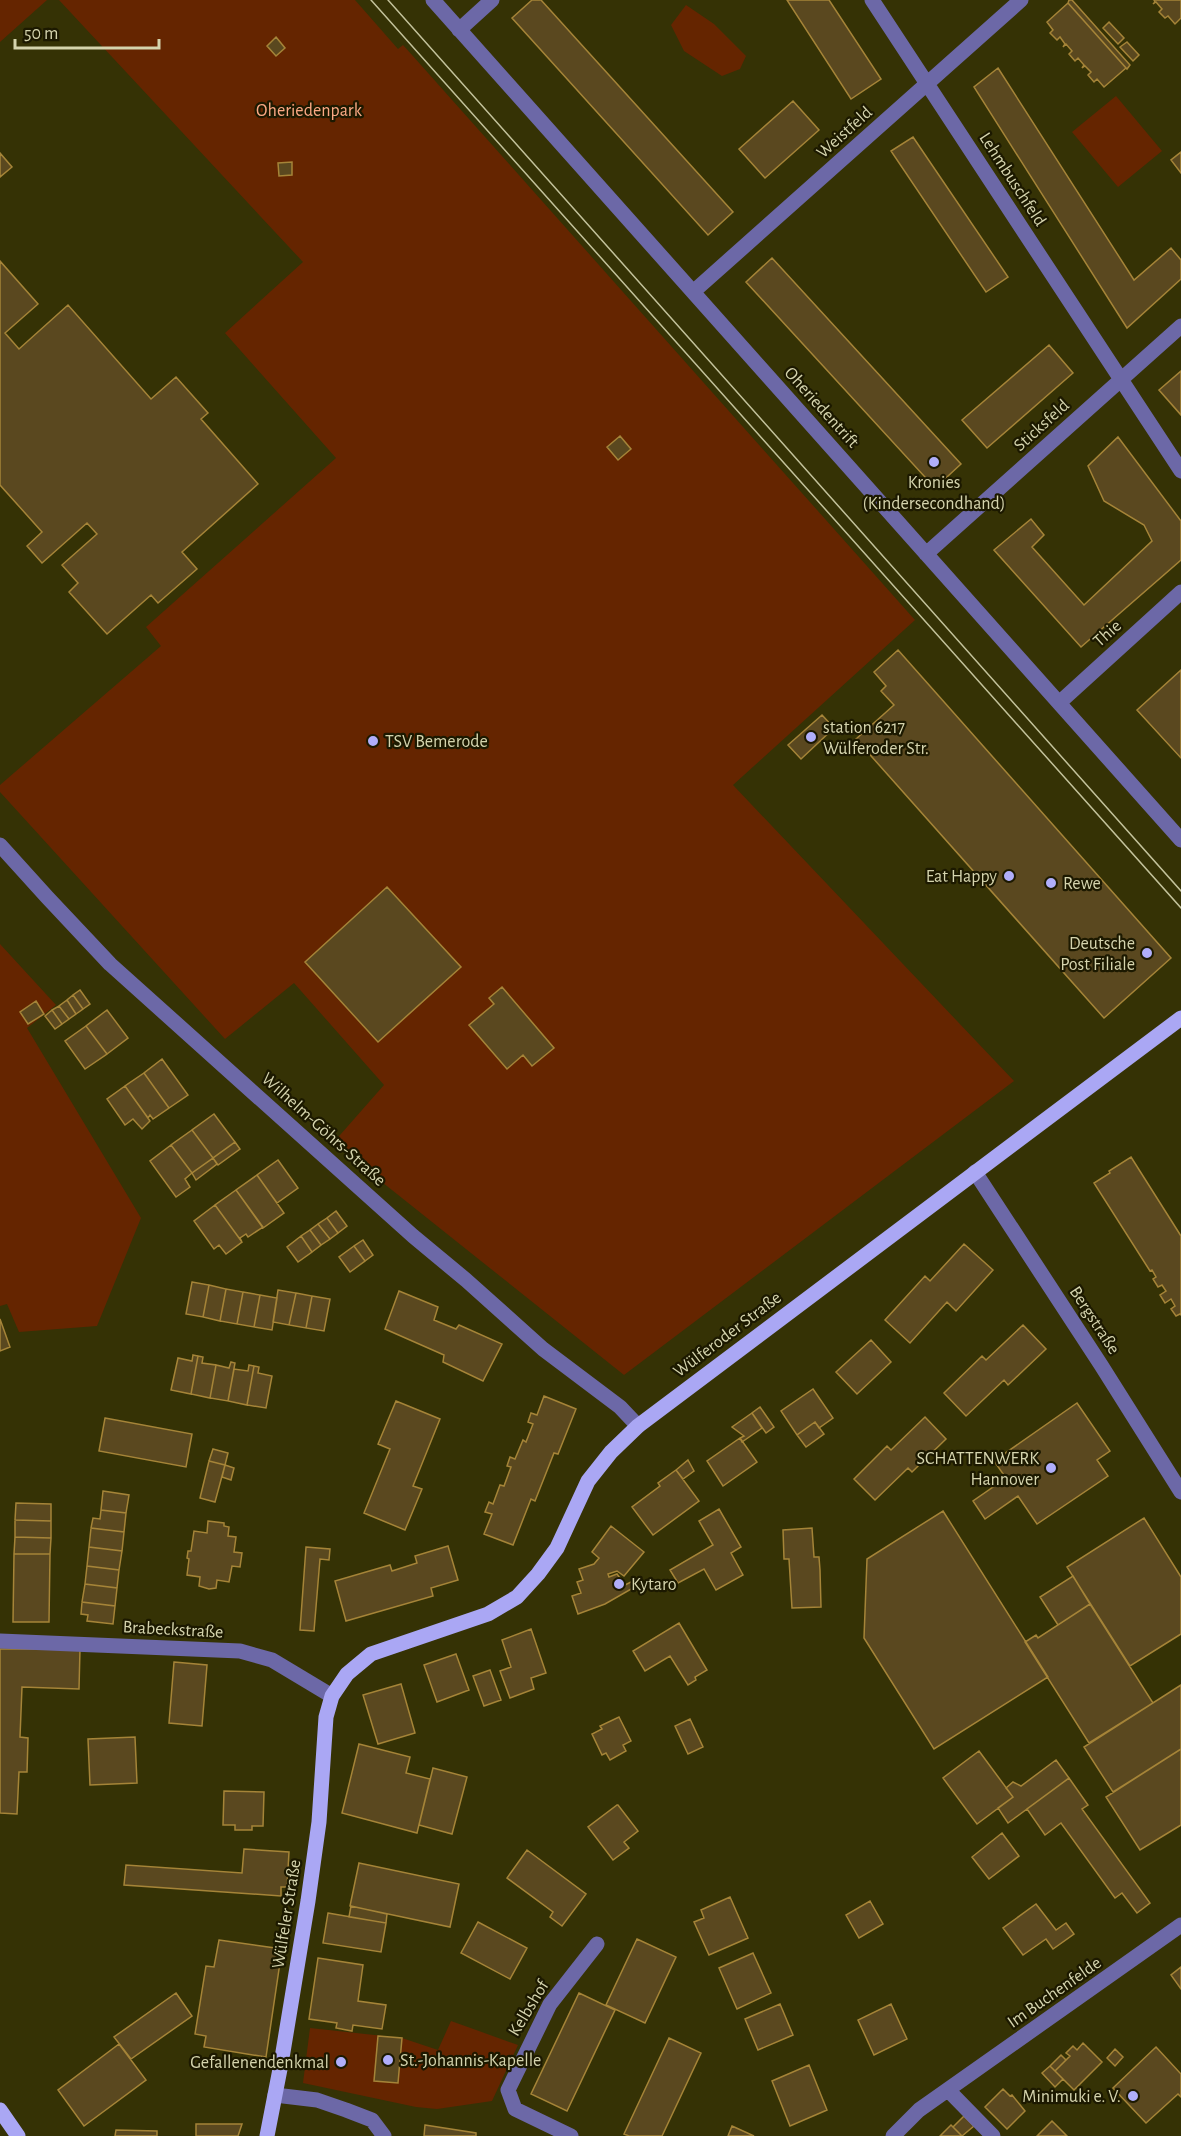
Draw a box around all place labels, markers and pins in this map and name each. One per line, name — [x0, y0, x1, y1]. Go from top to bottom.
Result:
marker: Kronies (Kindersecondhand) — [927, 455, 941, 469]
place label: Kronies (Kindersecondhand) — [863, 474, 1005, 513]
place label: station 6217 Wülferoder Str. — [823, 719, 929, 758]
marker: station 6217 Wülferoder Str. — [804, 730, 818, 744]
place label: TSV Bemerode — [385, 733, 488, 751]
marker: TSV Bemerode — [366, 734, 380, 748]
place label: Eat Happy — [926, 868, 997, 886]
marker: Eat Happy — [1002, 869, 1016, 883]
place label: Rewe — [1063, 875, 1101, 893]
marker: Rewe — [1044, 876, 1058, 890]
place label: Deutsche Post Filiale — [1060, 935, 1135, 974]
marker: Deutsche Post Filiale — [1140, 946, 1154, 960]
place label: SCHATTENWERK Hannover — [917, 1450, 1039, 1489]
marker: SCHATTENWERK Hannover — [1044, 1461, 1058, 1475]
place label: Kytaro — [631, 1576, 677, 1594]
marker: Kytaro — [612, 1577, 626, 1591]
place label: St.-Johannis-Kapelle — [400, 2052, 541, 2070]
marker: St.-Johannis-Kapelle — [381, 2053, 395, 2067]
place label: Gefallenendenkmal — [190, 2054, 329, 2072]
marker: Gefallenendenkmal — [334, 2055, 348, 2069]
place label: Minimuki e. V. — [1022, 2088, 1121, 2106]
marker: Minimuki e. V. — [1126, 2089, 1140, 2103]

